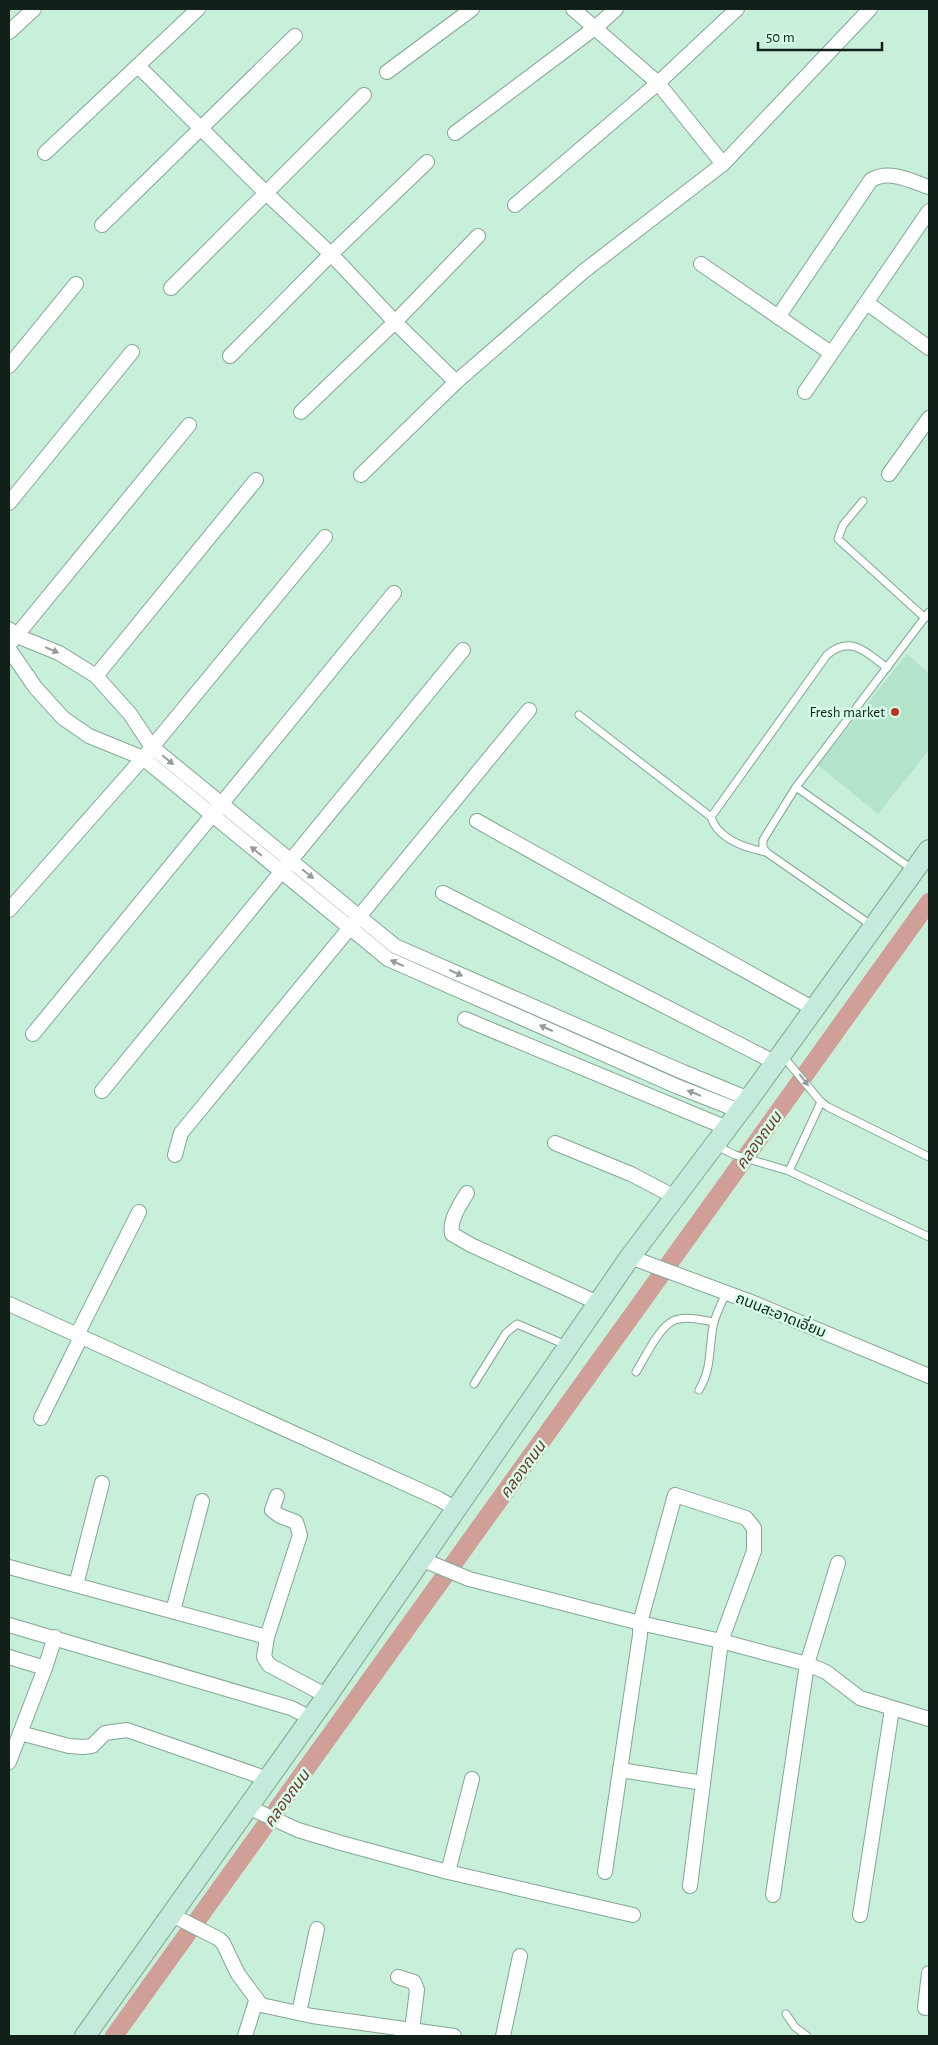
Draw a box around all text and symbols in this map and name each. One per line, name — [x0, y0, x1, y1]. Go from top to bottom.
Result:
scale bar — [758, 20, 882, 52]
text: 50 m — [766, 30, 795, 45]
one-way arrow — [45, 647, 59, 655]
place label: Fresh market — [810, 705, 885, 720]
marker: Fresh market — [889, 706, 901, 718]
one-way arrow — [162, 755, 175, 766]
one-way arrow — [250, 846, 262, 857]
one-way arrow — [301, 869, 314, 880]
one-way arrow — [390, 958, 404, 966]
one-way arrow — [449, 969, 463, 977]
one-way arrow — [539, 1024, 553, 1032]
one-way arrow — [799, 1073, 809, 1087]
one-way arrow — [687, 1089, 702, 1096]
water label: คลองถนน — [733, 1108, 785, 1172]
street label: ถนนสะอาดเอี่ยม — [733, 1287, 830, 1340]
water label: คลองถนน — [497, 1437, 549, 1501]
water label: คลองถนน — [261, 1766, 313, 1830]

